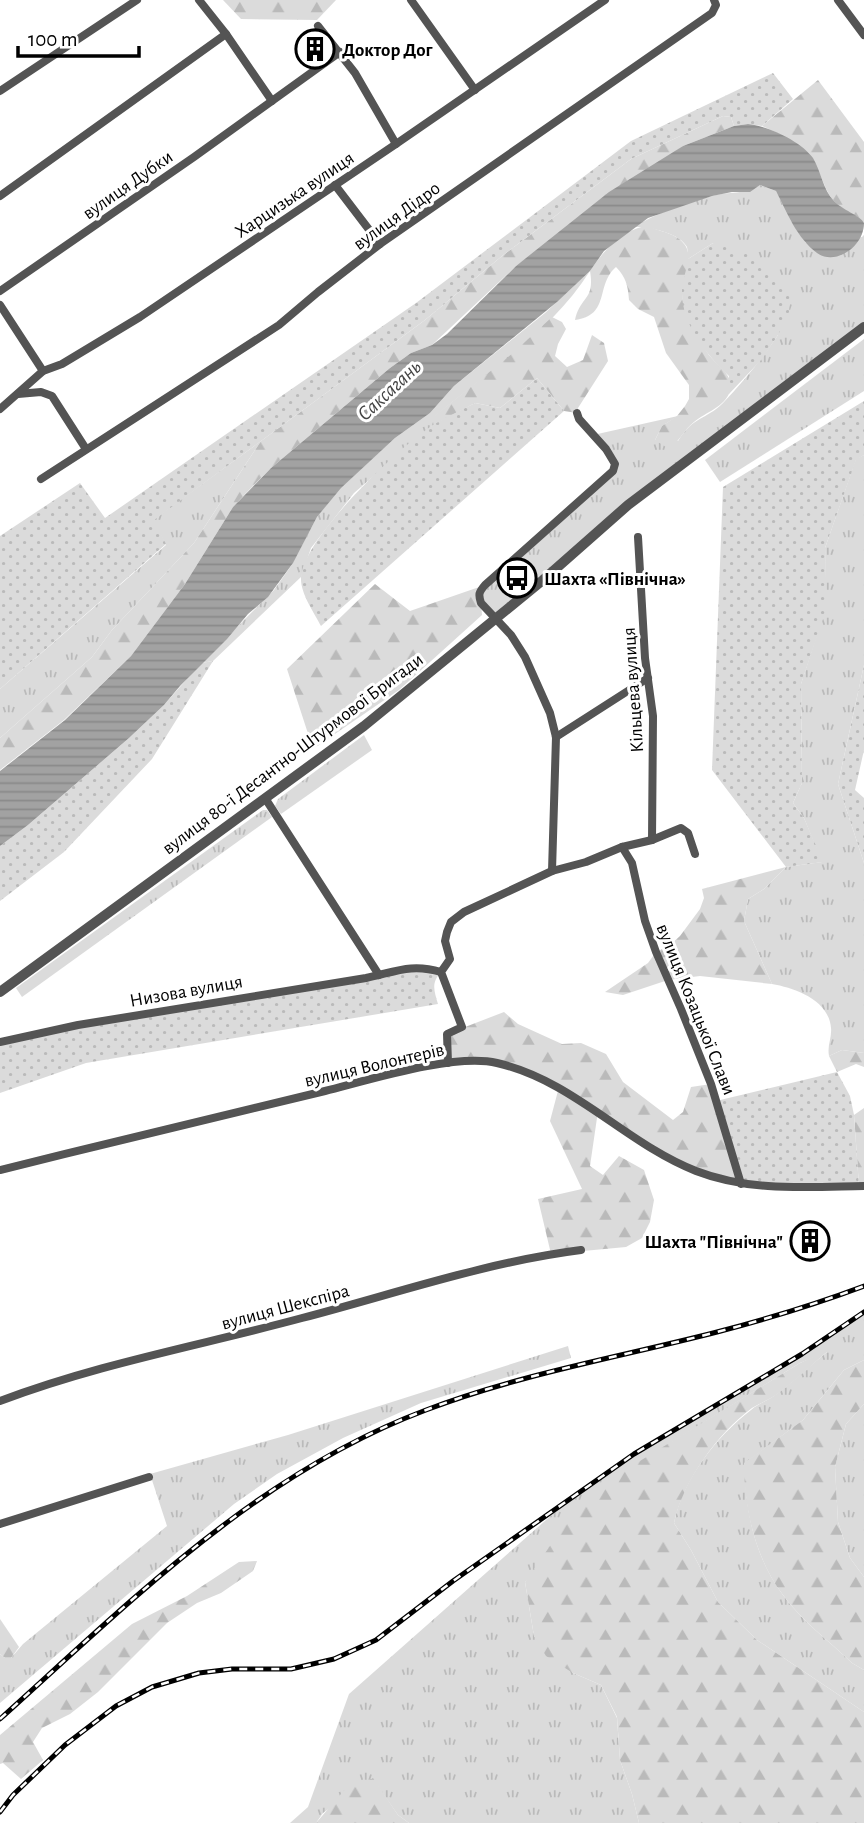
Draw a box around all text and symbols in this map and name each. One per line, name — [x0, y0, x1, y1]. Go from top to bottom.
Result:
scale bar — [18, 14, 138, 58]
building icon: Доктор Дог — [294, 28, 336, 70]
text: 100 m — [28, 29, 78, 50]
place label: Доктор Дог — [342, 41, 433, 60]
street label: вулиця Дубки — [79, 147, 176, 223]
street label: Харцизька вулиця — [232, 149, 358, 242]
street label: вулиця Дідро — [350, 178, 444, 254]
water label: Саксагань — [353, 356, 425, 425]
bus stop icon: Шахта «Північна» — [496, 557, 538, 599]
place label: Шахта «Північна» — [544, 570, 686, 589]
street label: Кільцева вулиця — [620, 627, 647, 753]
street label: вулиця 80-ї Десантно-Штурмової Бригади — [159, 650, 427, 858]
street label: вулиця Козацької Слави — [653, 921, 739, 1098]
street label: Низова вулиця — [128, 972, 244, 1011]
street label: вулиця Волонтерів — [303, 1040, 446, 1091]
building icon: Шахта "Північна" — [789, 1220, 831, 1262]
place label: Шахта "Північна" — [645, 1233, 783, 1252]
street label: вулиця Шекспіра — [219, 1281, 352, 1334]

